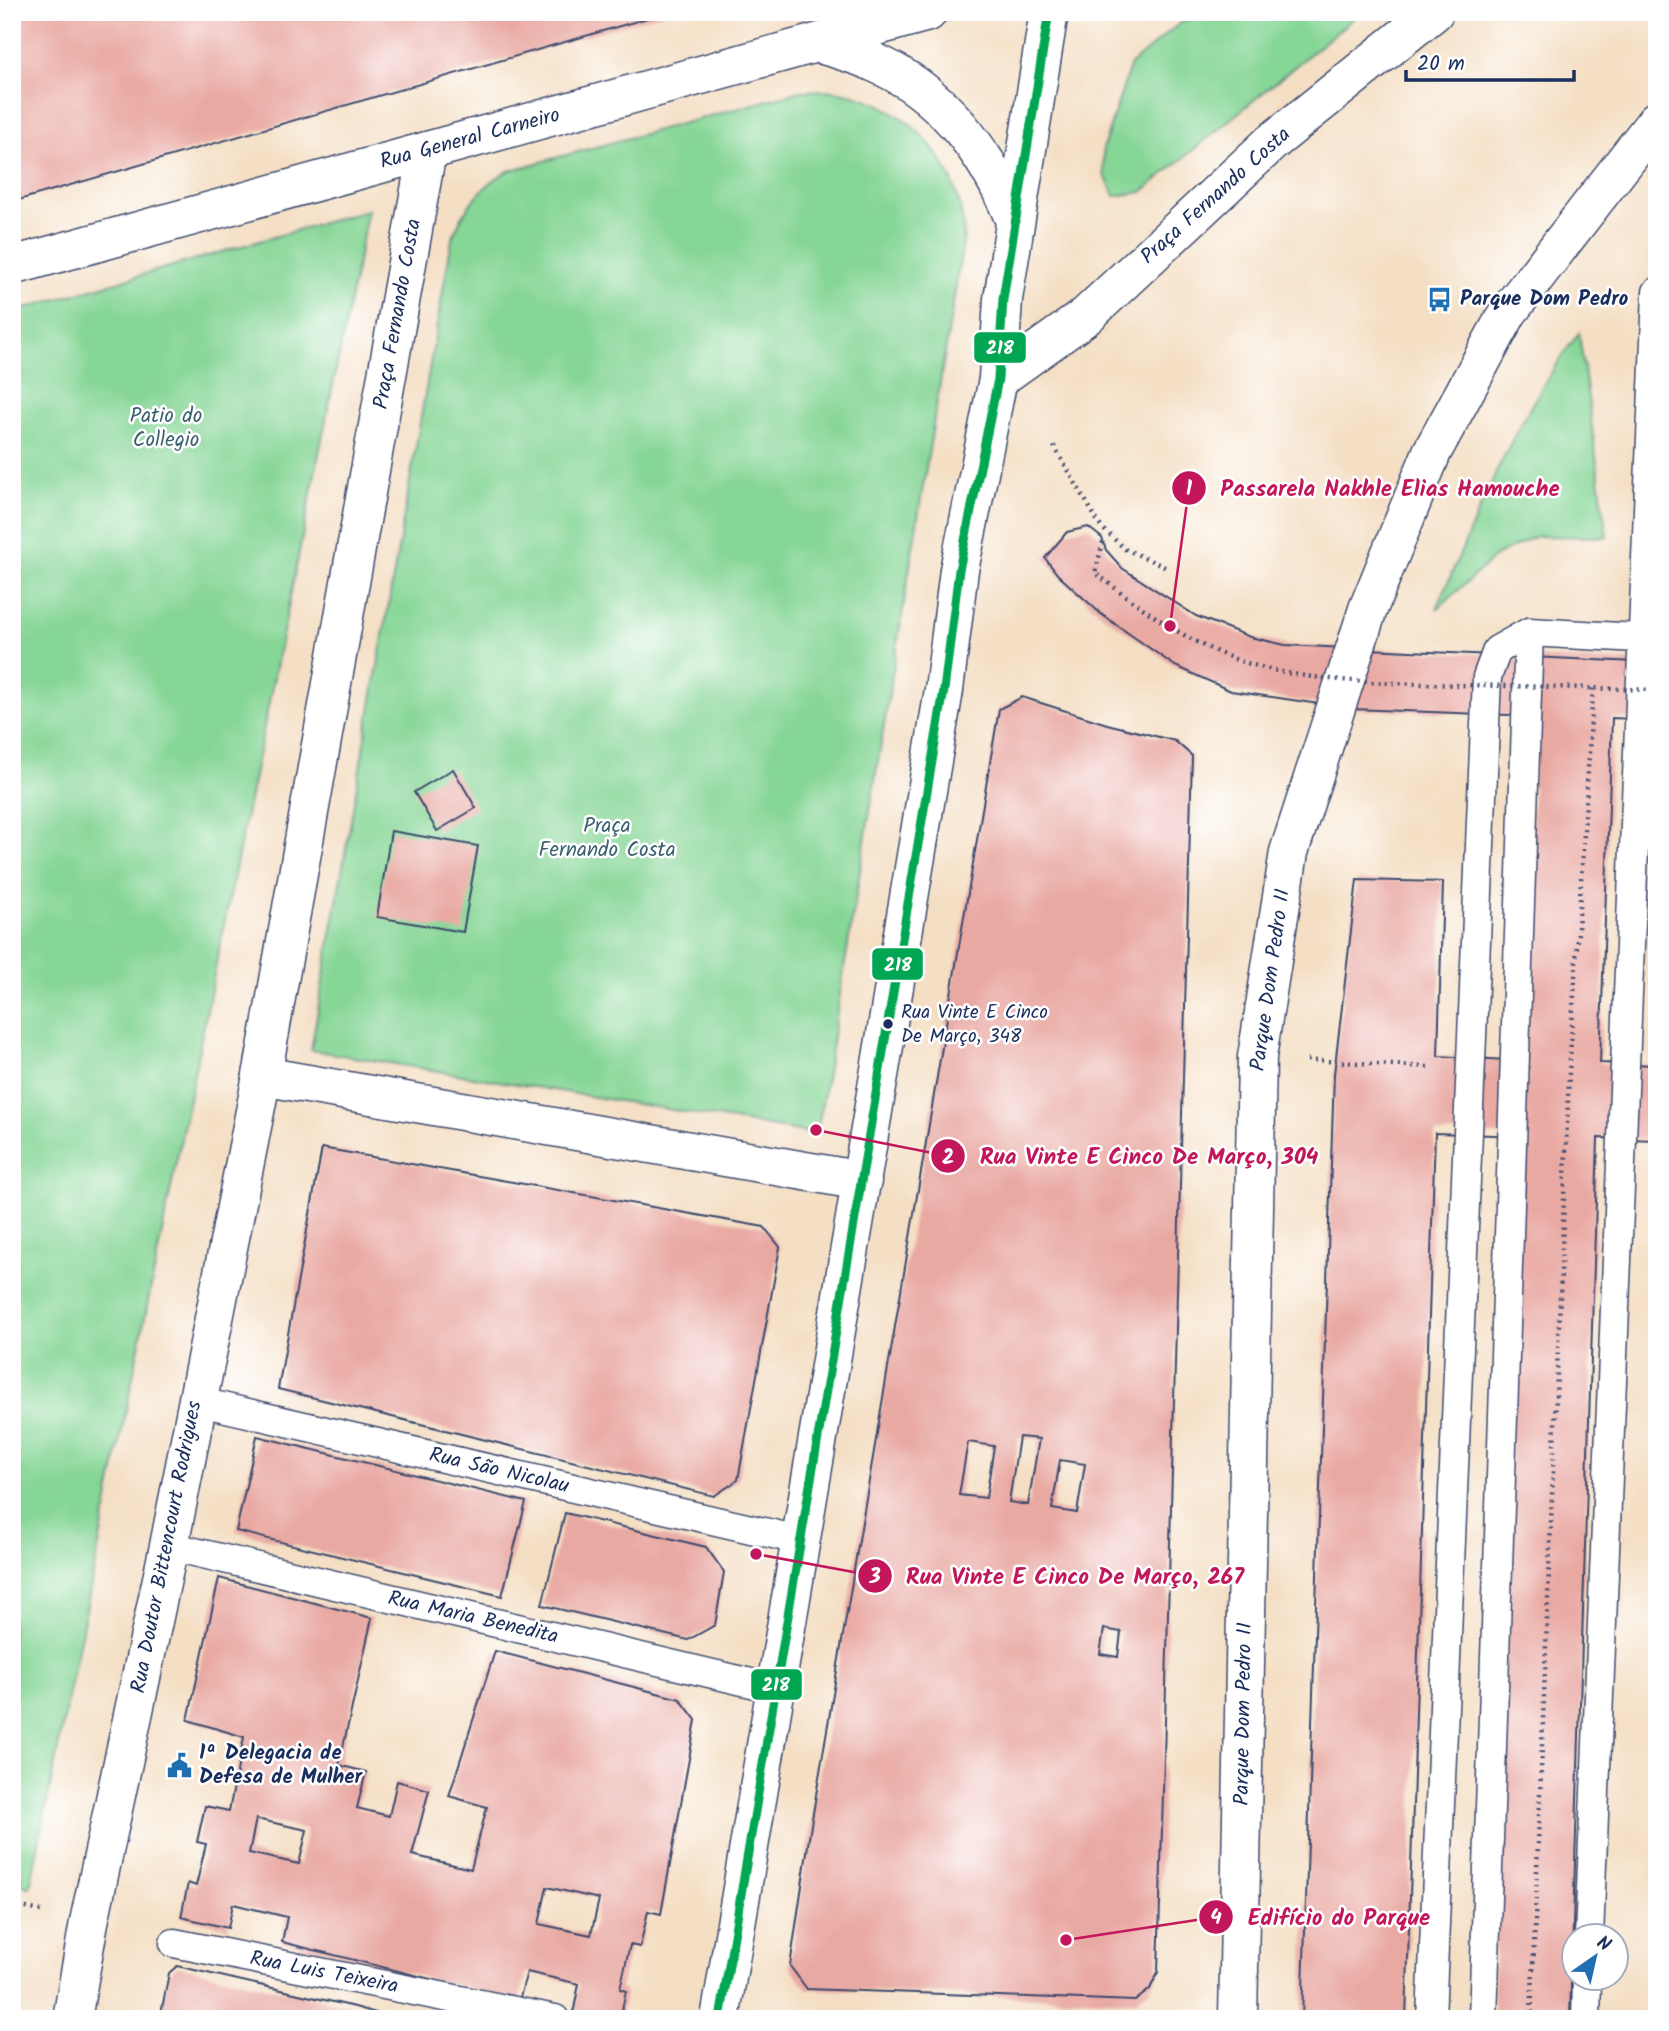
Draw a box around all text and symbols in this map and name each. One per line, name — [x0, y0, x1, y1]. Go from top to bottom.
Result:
scale bar — [1406, 38, 1574, 82]
text: 20 m — [1417, 48, 1465, 81]
street label: Rua General Carneiro — [376, 99, 564, 179]
street label: Praça Fernando Costa — [1133, 119, 1299, 273]
street label: Praça Fernando Costa — [365, 216, 431, 412]
place label: Parque Dom Pedro — [1460, 283, 1629, 316]
bus stop icon: Parque Dom Pedro — [1426, 285, 1454, 313]
line badge: 218 — [973, 331, 1027, 364]
text: 218 — [986, 334, 1015, 364]
park label: Patio do Collegio — [130, 400, 202, 457]
callout: Passarela Nakhle Elias Hamouche — [1172, 466, 1574, 510]
text: Passarela Nakhle Elias Hamouche — [1220, 472, 1560, 508]
text: 1 — [1186, 473, 1193, 506]
park label: Praça Fernando Costa — [538, 810, 676, 867]
street label: Parque Dom Pedro II — [1242, 887, 1300, 1073]
line badge: 218 — [871, 947, 924, 981]
text: 218 — [884, 951, 913, 981]
place label: Rua Vinte E Cinco De Março, 348 — [901, 998, 1048, 1052]
marker: Rua Vinte E Cinco De Março, 348 — [881, 1017, 895, 1031]
callout: Rua Vinte E Cinco De Março, 304 — [930, 1134, 1332, 1178]
text: Rua Vinte E Cinco De Março, 304 — [980, 1140, 1319, 1176]
text: 2 — [942, 1142, 954, 1175]
street label: Rua Doutor Bittencourt Rodrigues — [122, 1398, 212, 1696]
street label: Rua São Nicolau — [426, 1439, 572, 1503]
callout: Rua Vinte E Cinco De Março, 267 — [857, 1554, 1259, 1598]
text: Rua Vinte E Cinco De Março, 267 — [906, 1560, 1245, 1596]
text: 3 — [868, 1561, 881, 1594]
street label: Rua Maria Benedita — [384, 1582, 562, 1654]
street label: Parque Dom Pedro II — [1226, 1622, 1262, 1806]
line badge: 218 — [750, 1668, 803, 1701]
text: 218 — [762, 1671, 791, 1701]
place label: 1ª Delegacia de Defesa de Mulher — [199, 1737, 364, 1794]
public building icon: 1ª Delegacia de Defesa de Mulher — [165, 1751, 193, 1779]
callout: Edifício do Parque — [1199, 1895, 1444, 1939]
text: Edifício do Parque — [1248, 1901, 1430, 1937]
text: 4 — [1210, 1902, 1222, 1935]
north arrow — [1560, 1923, 1630, 1993]
text: N — [1590, 1929, 1617, 1960]
street label: Rua Luis Teixeira — [247, 1942, 401, 2004]

